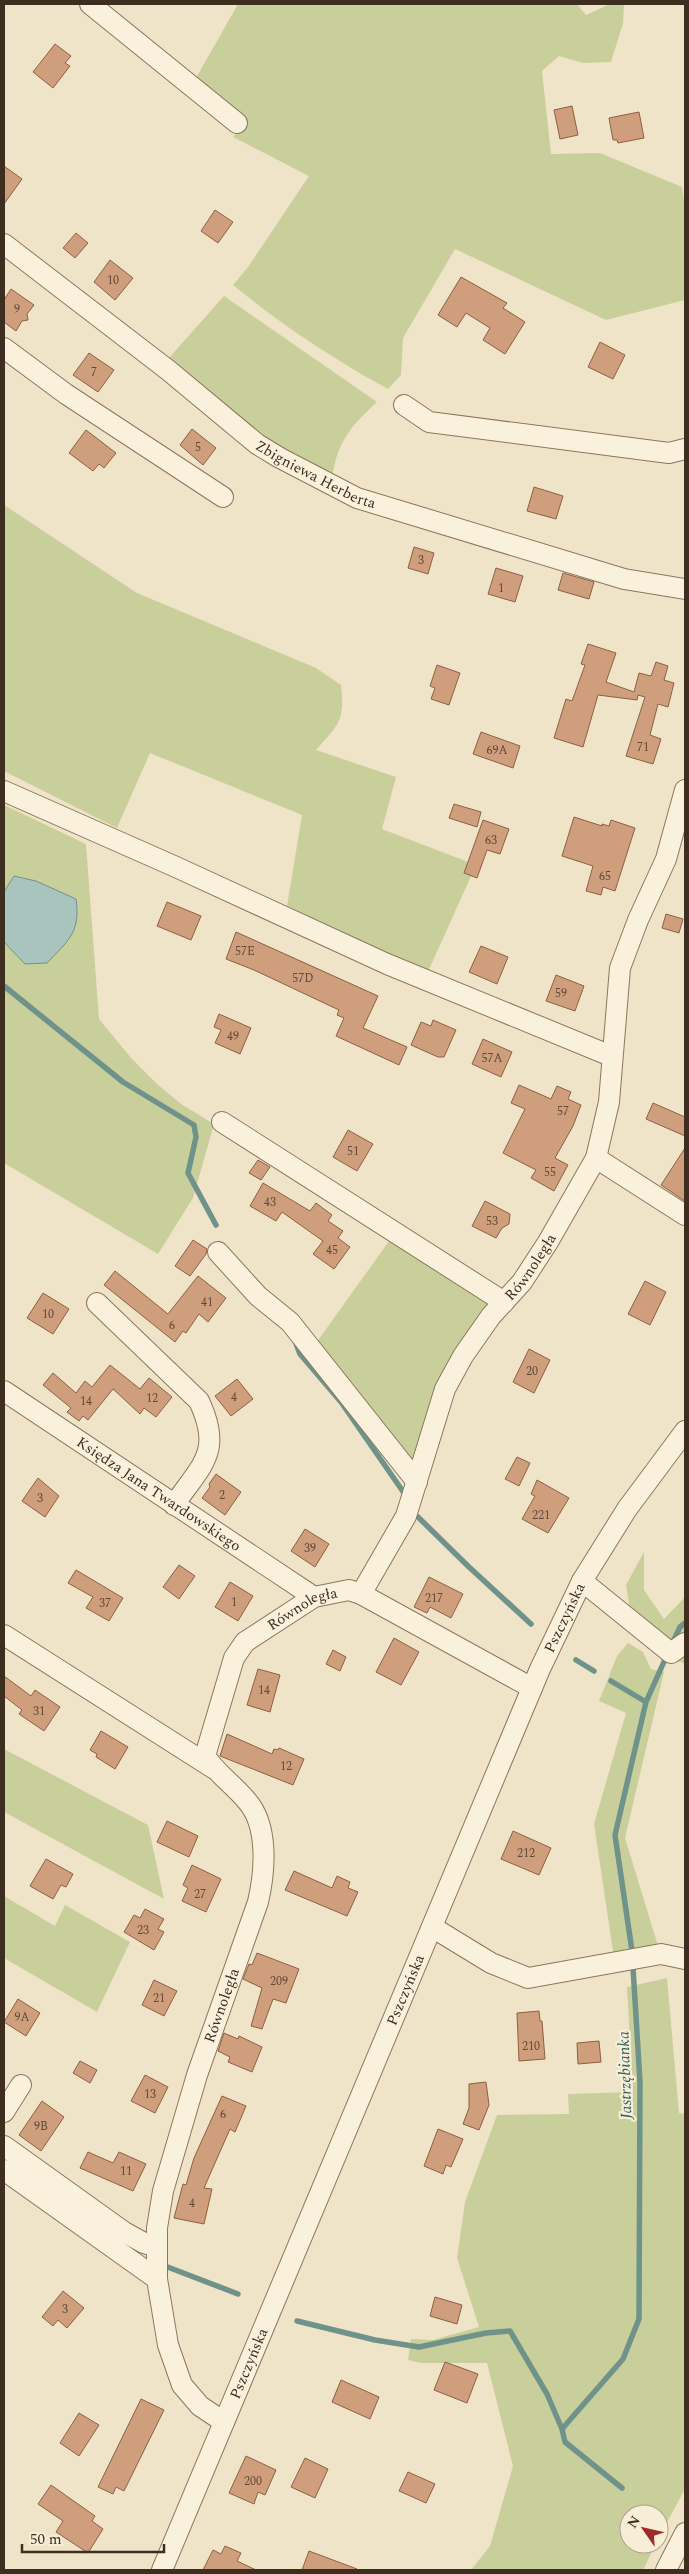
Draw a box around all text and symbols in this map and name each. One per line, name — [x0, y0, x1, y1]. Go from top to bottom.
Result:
house number: 10 — [107, 271, 119, 290]
house number: 9 — [14, 300, 20, 319]
house number: 7 — [91, 363, 97, 382]
street label: Zbigniewa Herberta — [251, 434, 380, 515]
house number: 5 — [195, 438, 201, 457]
house number: 3 — [418, 551, 424, 570]
house number: 1 — [498, 579, 504, 598]
house number: 71 — [637, 738, 649, 757]
house number: 69A — [486, 741, 508, 760]
house number: 63 — [485, 831, 497, 850]
house number: 65 — [599, 867, 611, 886]
house number: 57E — [235, 942, 255, 961]
house number: 57D — [292, 969, 314, 988]
house number: 59 — [555, 984, 567, 1003]
house number: 49 — [227, 1027, 239, 1046]
house number: 57A — [481, 1049, 503, 1068]
house number: 57 — [557, 1102, 569, 1121]
house number: 51 — [347, 1142, 359, 1161]
house number: 55 — [544, 1163, 556, 1182]
house number: 43 — [264, 1193, 276, 1212]
house number: 53 — [486, 1212, 498, 1231]
street label: Równoległa — [499, 1229, 562, 1306]
house number: 45 — [326, 1241, 338, 1260]
house number: 41 — [201, 1293, 213, 1312]
house number: 10 — [42, 1305, 54, 1324]
house number: 6 — [169, 1316, 175, 1335]
house number: 20 — [526, 1362, 538, 1381]
house number: 4 — [231, 1388, 237, 1407]
house number: 12 — [146, 1389, 158, 1408]
house number: 14 — [80, 1392, 92, 1411]
street label: Księdza Jana Twardowskiego — [72, 1431, 246, 1557]
house number: 2 — [219, 1486, 225, 1505]
house number: 3 — [37, 1489, 43, 1508]
house number: 221 — [532, 1506, 550, 1525]
house number: 39 — [304, 1539, 316, 1558]
street label: Pszczyńska — [538, 1578, 591, 1656]
street label: Równoległa — [262, 1581, 340, 1636]
house number: 217 — [425, 1589, 443, 1608]
house number: 1 — [231, 1593, 237, 1612]
house number: 37 — [99, 1594, 111, 1613]
house number: 14 — [258, 1681, 270, 1700]
house number: 31 — [33, 1702, 45, 1721]
house number: 12 — [280, 1757, 292, 1776]
house number: 212 — [517, 1844, 535, 1863]
house number: 27 — [194, 1885, 206, 1904]
house number: 23 — [137, 1921, 149, 1940]
street label: Pszczyńska — [380, 1950, 431, 2029]
street label: Równoległa — [198, 1964, 246, 2046]
house number: 209 — [270, 1972, 288, 1991]
house number: 21 — [153, 1989, 165, 2008]
house number: 9A — [14, 2008, 30, 2027]
water label: Jastrzębianka — [611, 2031, 639, 2120]
house number: 210 — [522, 2037, 540, 2056]
house number: 13 — [144, 2085, 156, 2104]
house number: 6 — [220, 2105, 226, 2124]
house number: 9B — [34, 2117, 48, 2136]
house number: 11 — [120, 2162, 132, 2181]
house number: 4 — [189, 2194, 195, 2213]
house number: 3 — [62, 2300, 68, 2319]
street label: Pszczyńska — [224, 2324, 274, 2402]
house number: 200 — [244, 2472, 262, 2491]
north arrow — [619, 2504, 669, 2554]
text: N — [622, 2511, 646, 2533]
scale bar — [22, 2522, 165, 2554]
text: 50 m — [30, 2528, 62, 2551]

